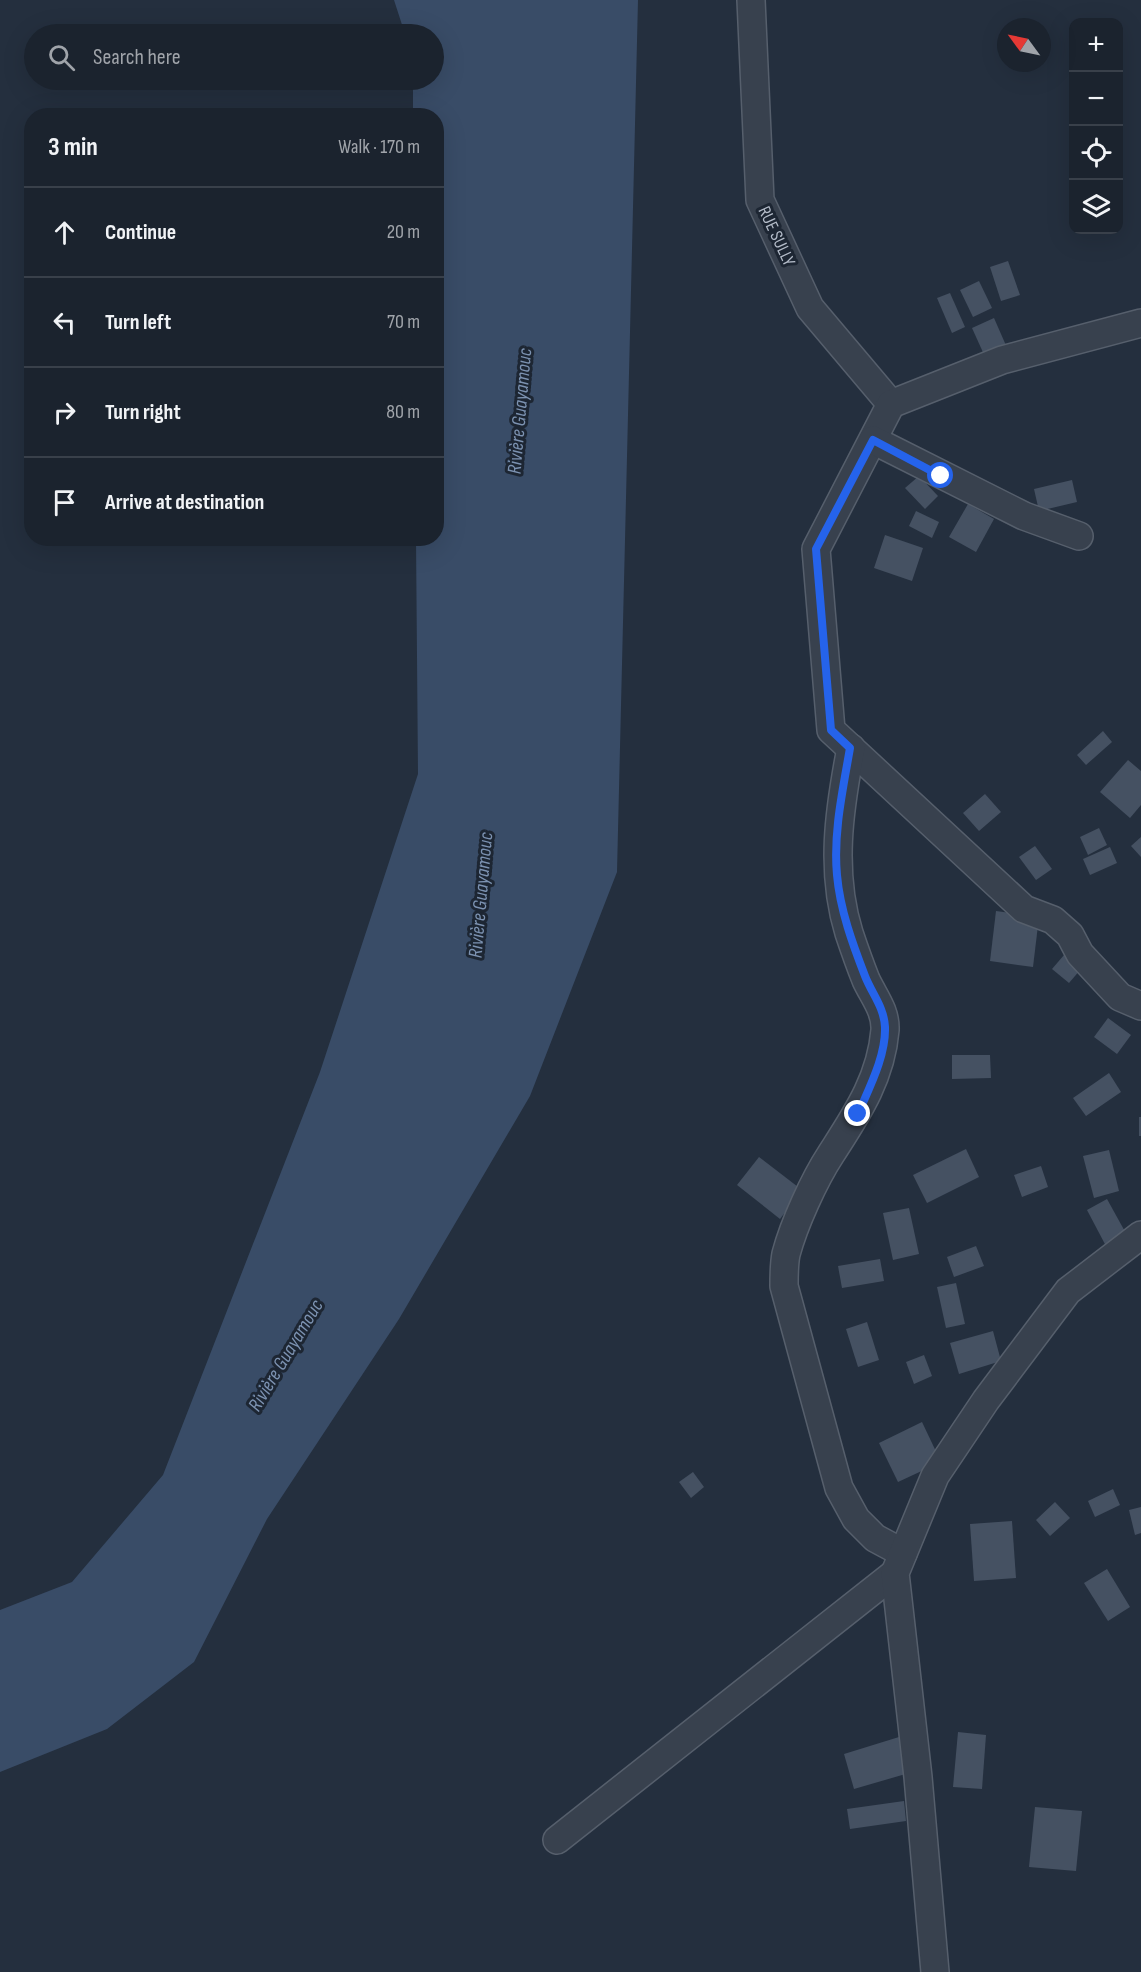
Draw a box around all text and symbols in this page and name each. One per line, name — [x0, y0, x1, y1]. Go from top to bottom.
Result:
north arrow — [997, 18, 1051, 72]
map controls — [1069, 18, 1123, 234]
button: + — [1069, 18, 1123, 72]
search box — [24, 24, 444, 90]
icon: search — [45, 41, 78, 74]
text: Search here — [93, 44, 180, 71]
button: − — [1069, 72, 1123, 126]
button: locate — [1069, 126, 1123, 180]
text: 3 min — [48, 132, 98, 163]
text: Walk · 170 m — [338, 135, 420, 159]
button: layers — [1069, 180, 1123, 234]
street label: RUE SULLY — [754, 203, 800, 270]
icon: ahead — [48, 216, 81, 249]
text: Continue — [105, 219, 176, 246]
text: 20 m — [387, 220, 420, 244]
icon: left — [48, 306, 81, 339]
text: Turn left — [105, 309, 171, 336]
text: 70 m — [387, 310, 420, 334]
water label: Rivière Guayamouc — [503, 347, 537, 475]
icon: right — [48, 396, 81, 429]
text: Turn right — [105, 399, 181, 426]
text: 80 m — [386, 400, 420, 424]
route start — [927, 462, 953, 488]
icon: arrive — [48, 486, 81, 519]
text: Arrive at destination — [105, 489, 264, 516]
water label: Rivière Guayamouc — [464, 831, 498, 959]
route end — [844, 1100, 870, 1126]
water label: Rivière Guayamouc — [243, 1295, 329, 1416]

